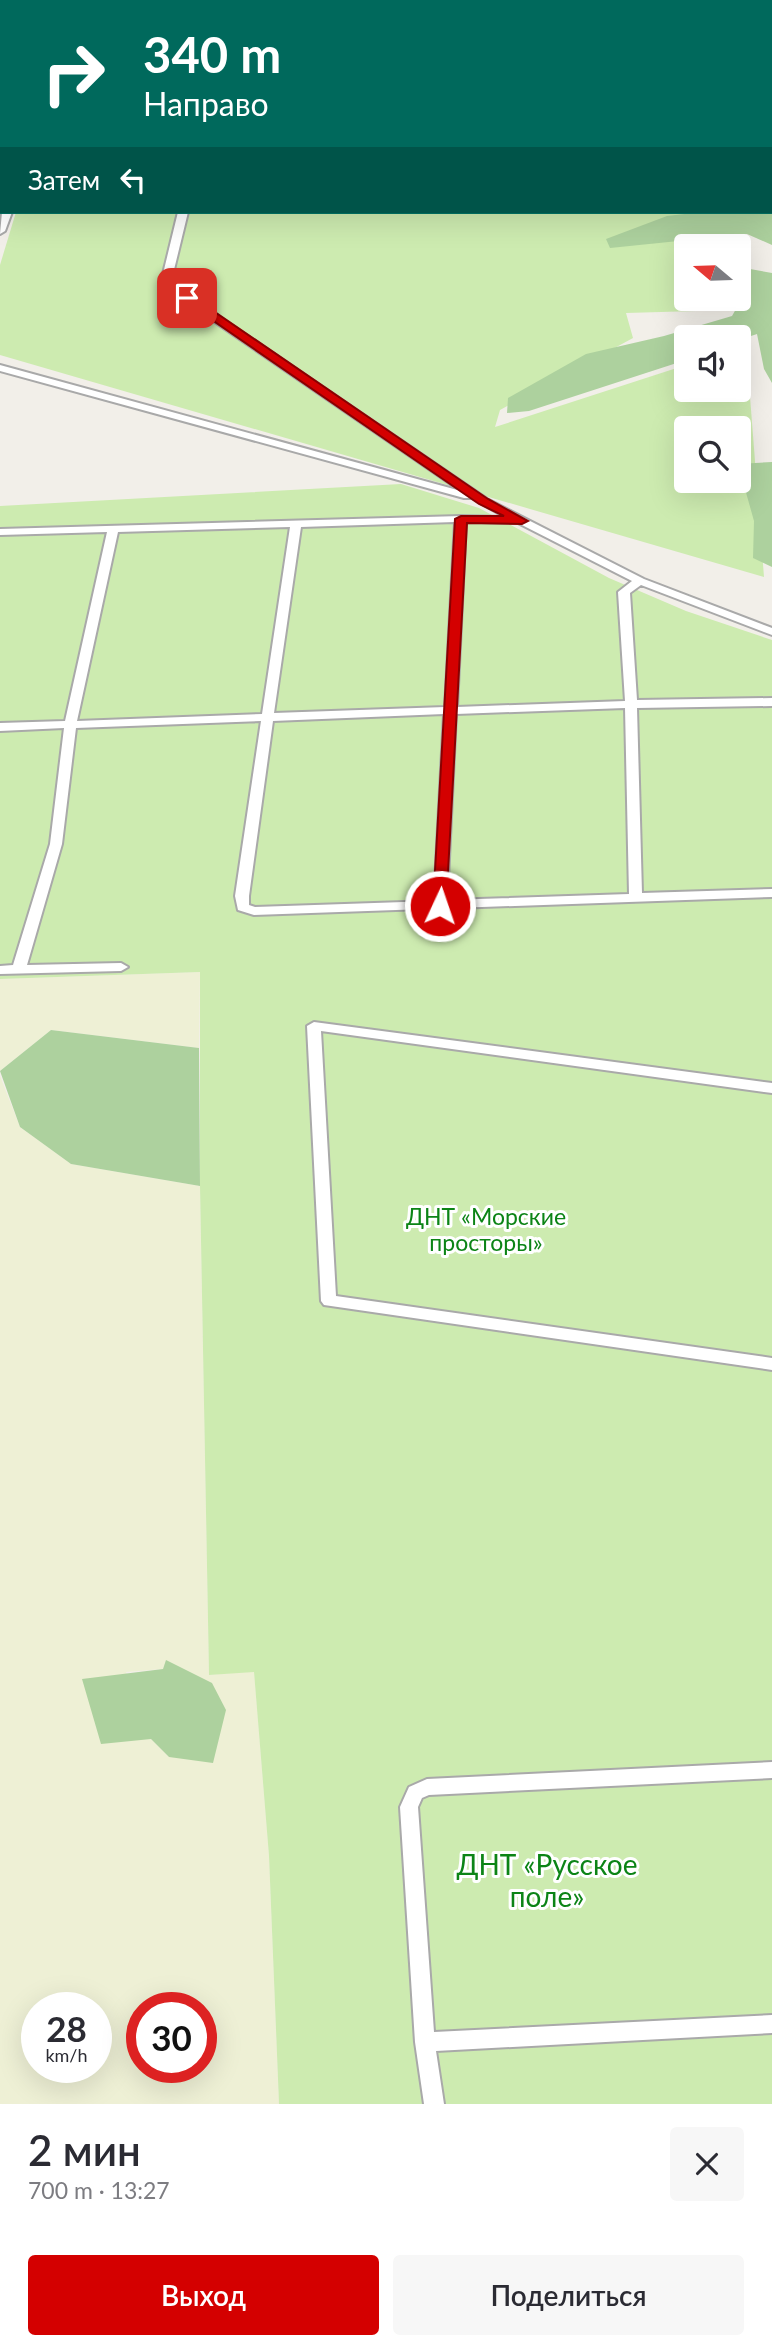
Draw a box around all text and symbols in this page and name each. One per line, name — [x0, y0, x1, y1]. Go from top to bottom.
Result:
text: 340 m — [143, 25, 281, 83]
icon: right — [28, 28, 119, 119]
text: Направо — [143, 84, 269, 123]
icon: left — [114, 161, 152, 199]
text: Затем — [28, 164, 100, 196]
north arrow — [674, 234, 751, 312]
map controls — [674, 234, 751, 493]
pin — [157, 268, 217, 328]
icon: arrive — [168, 279, 206, 317]
button: sound — [674, 325, 751, 402]
button: search — [674, 416, 751, 493]
position arrow — [403, 869, 477, 943]
park label: ДНТ «Морские просторы» — [406, 1202, 566, 1256]
park label: ДНТ «Русское поле» — [456, 1847, 638, 1913]
speed limit sign: 30 — [126, 1992, 217, 2083]
text: 28 — [46, 2007, 87, 2049]
text: km/h — [45, 2044, 88, 2066]
text: 2 мин — [28, 2125, 141, 2175]
button: close — [670, 2127, 744, 2201]
text: 700 m · 13:27 — [28, 2176, 170, 2204]
button: Выход — [28, 2255, 379, 2335]
button: Поделиться — [393, 2255, 744, 2335]

